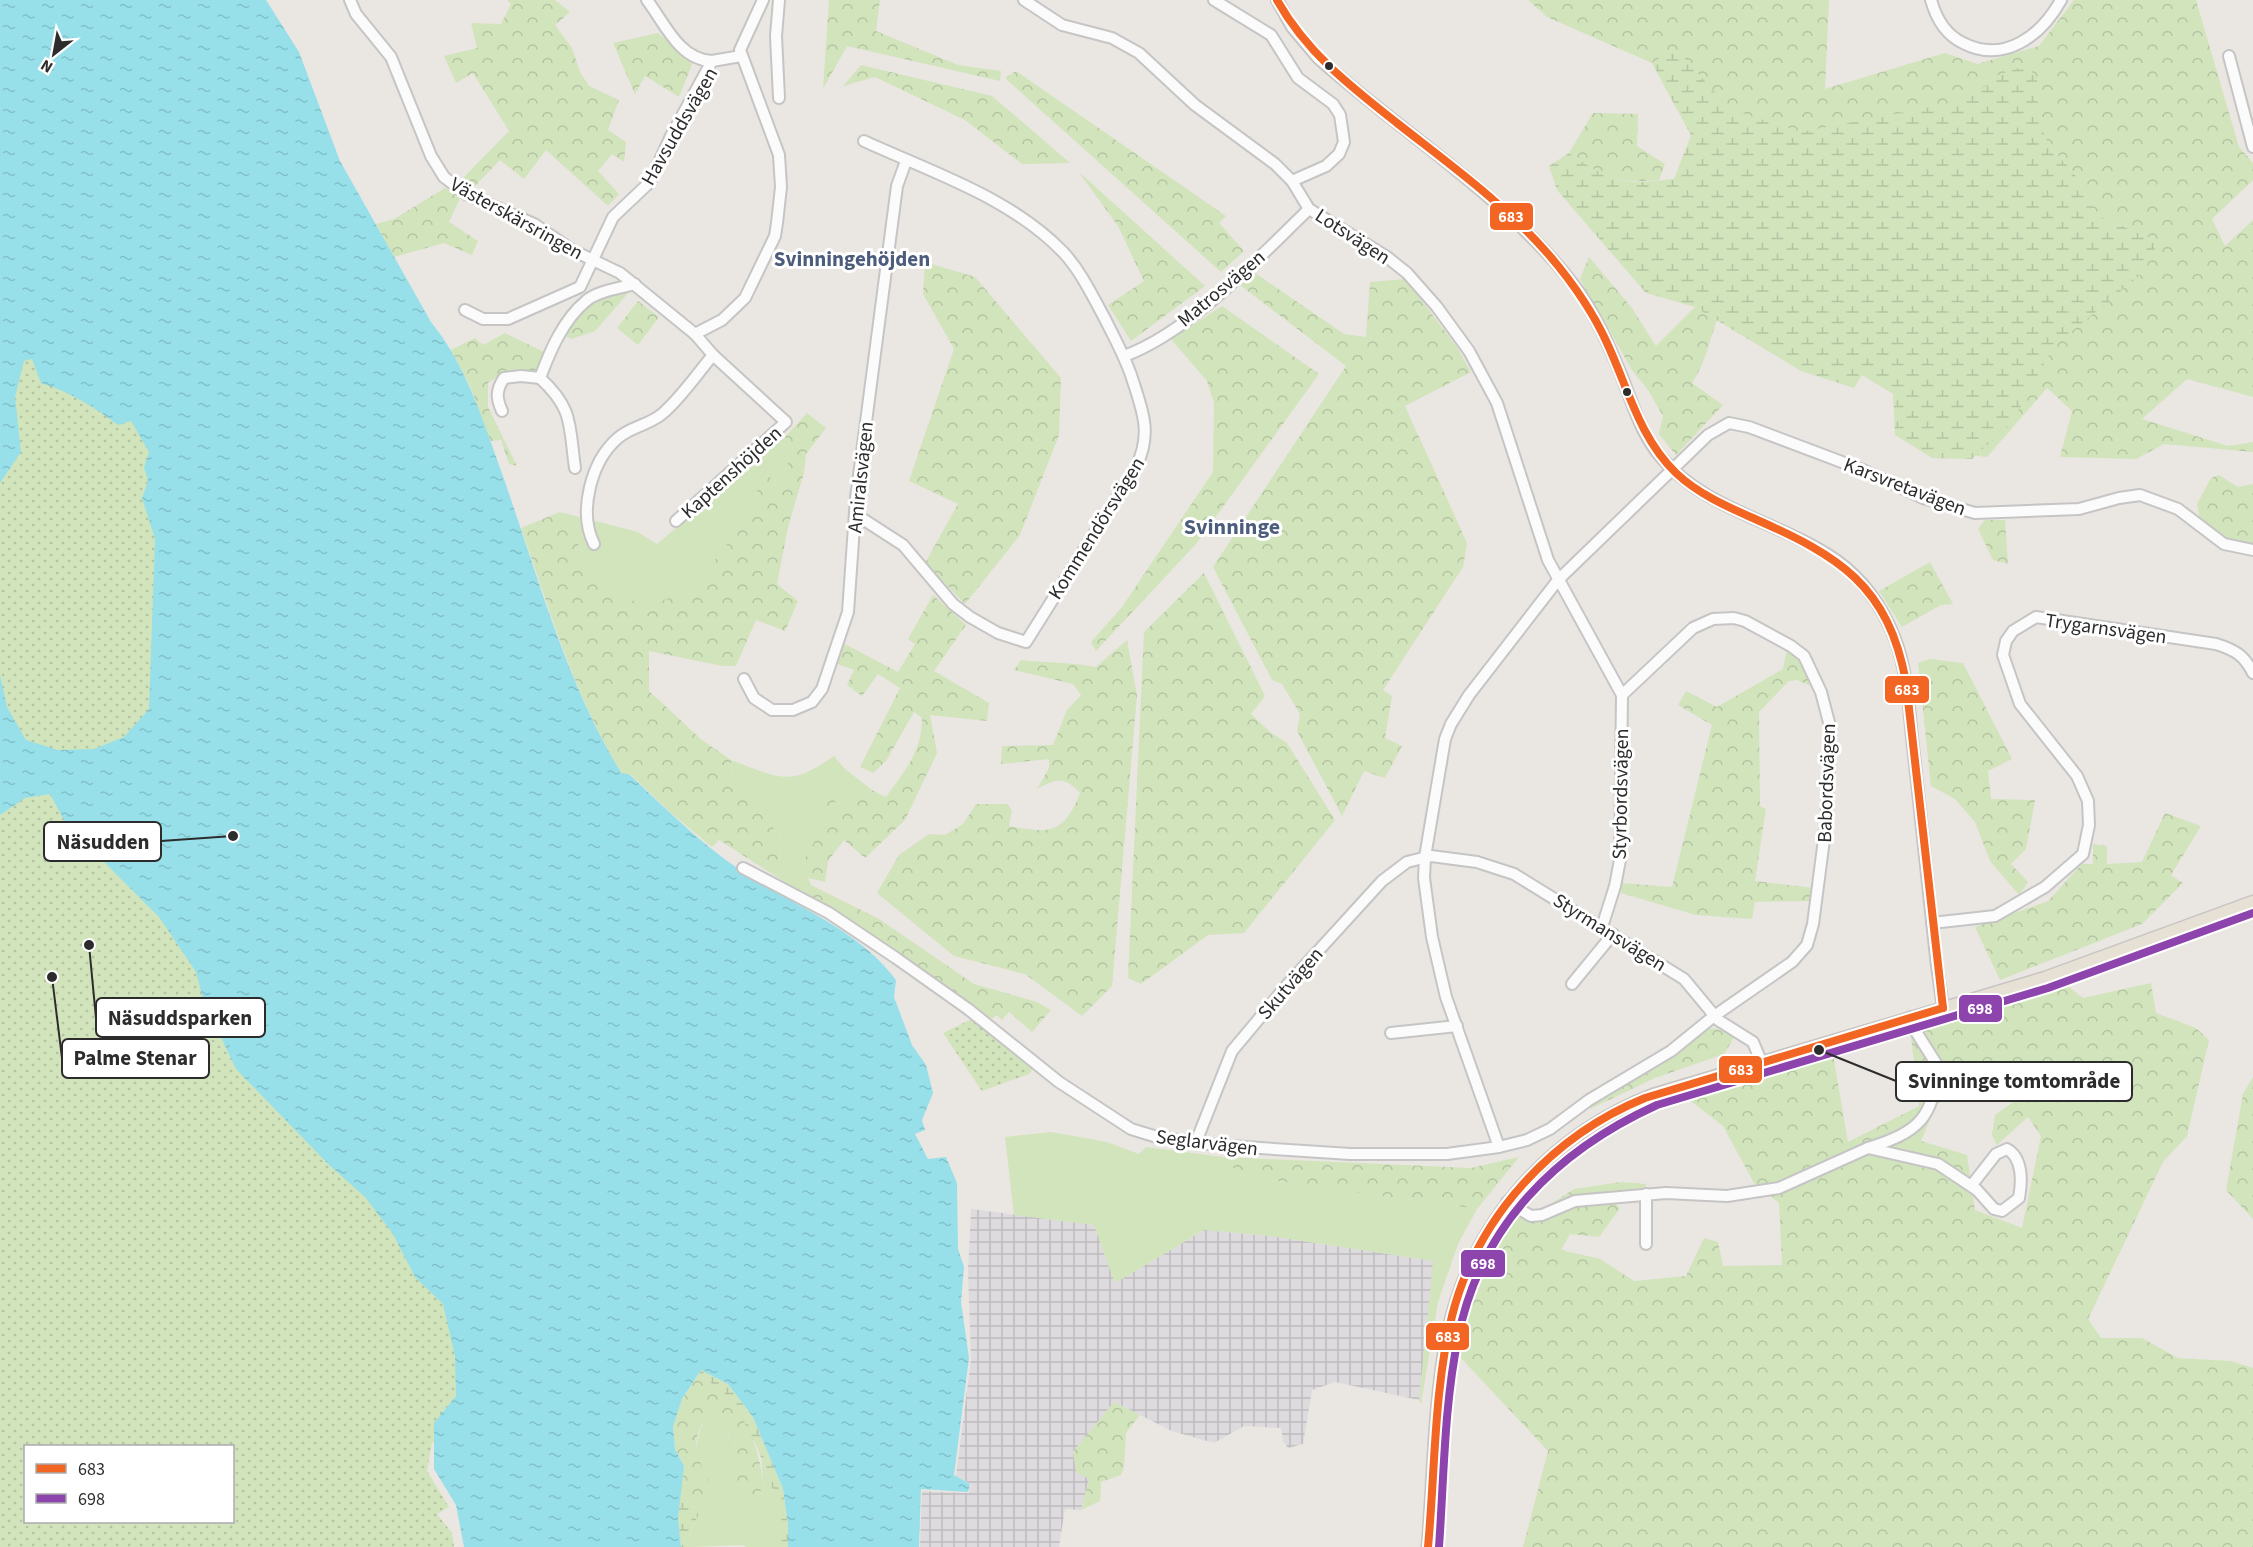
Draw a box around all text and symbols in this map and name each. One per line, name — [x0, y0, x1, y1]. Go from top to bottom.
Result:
north arrow — [24, 24, 84, 84]
text: N — [37, 54, 57, 78]
unlabelled marker — [1323, 60, 1335, 72]
street label: Havsuddsvägen — [635, 62, 725, 191]
street label: Västerskärsringen — [445, 171, 588, 267]
street label: Lotsvägen — [1309, 202, 1396, 272]
line badge: 683 — [1489, 202, 1534, 231]
text: 683 — [1498, 206, 1524, 228]
district label: Svinningehöjden — [774, 244, 930, 274]
street label: Matrosvägen — [1172, 244, 1272, 334]
unlabelled marker — [1621, 386, 1633, 398]
street label: Kaptenshöjden — [675, 420, 788, 526]
street label: Amiralsvägen — [841, 420, 881, 534]
street label: Karsvretavägen — [1839, 451, 1970, 523]
street label: Kommendörsvägen — [1042, 452, 1152, 605]
district label: Svinninge — [1184, 511, 1280, 543]
street label: Trygarnsvägen — [2043, 607, 2168, 651]
line badge: 683 — [1884, 675, 1930, 704]
text: 683 — [1894, 679, 1920, 701]
street label: Babordsvägen — [1811, 723, 1843, 843]
street label: Styrbordsvägen — [1606, 728, 1636, 860]
callout: Näsudden — [44, 822, 161, 861]
text: Näsudden — [56, 827, 150, 857]
street label: Styrmansvägen — [1547, 887, 1672, 979]
street label: Skutvägen — [1251, 941, 1330, 1026]
line badge: 698 — [1958, 994, 2003, 1023]
callout: Näsuddsparken — [96, 998, 265, 1037]
text: 698 — [1967, 998, 1993, 1020]
text: Näsuddsparken — [108, 1003, 252, 1033]
callout: Palme Stenar — [62, 1039, 209, 1078]
text: Palme Stenar — [73, 1043, 197, 1073]
line badge: 683 — [1718, 1055, 1763, 1084]
text: 683 — [1728, 1059, 1754, 1081]
callout: Svinninge tomtområde — [1896, 1062, 2132, 1101]
text: Svinninge tomtområde — [1908, 1066, 2120, 1096]
street label: Seglarvägen — [1154, 1123, 1260, 1163]
line badge: 698 — [1460, 1249, 1506, 1278]
text: 698 — [1470, 1253, 1496, 1275]
line badge: 683 — [1425, 1322, 1470, 1351]
text: 683 — [1435, 1326, 1461, 1348]
legend — [24, 1445, 234, 1523]
text: 683 — [78, 1457, 105, 1482]
text: 698 — [78, 1487, 105, 1512]

